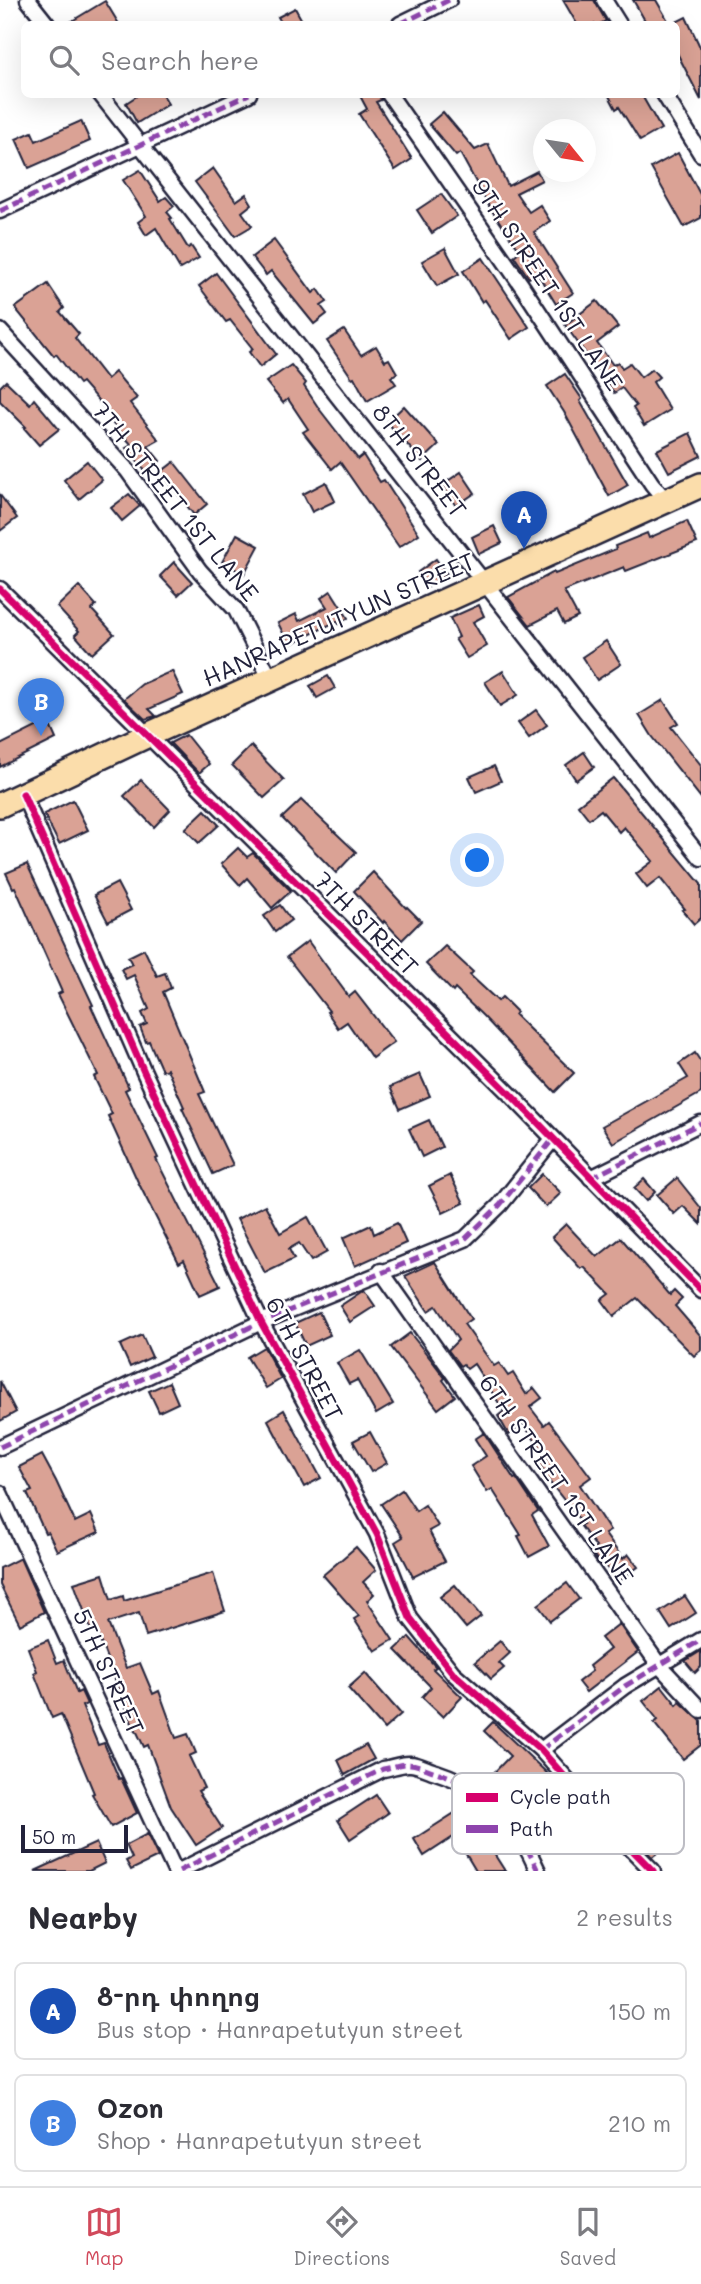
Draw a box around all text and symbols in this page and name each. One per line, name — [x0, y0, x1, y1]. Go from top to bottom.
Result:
search box — [21, 21, 680, 98]
icon: search — [45, 41, 83, 79]
text: Search here — [101, 43, 259, 77]
north arrow — [533, 119, 596, 182]
street label: 9TH STREET 1ST LANE — [466, 172, 631, 396]
street label: 7TH STREET 1ST LANE — [86, 395, 266, 607]
street label: 8TH STREET — [366, 397, 474, 523]
pin: A — [501, 491, 547, 549]
street label: HANRAPETUTYUN STREET — [197, 545, 479, 693]
pin: B — [18, 678, 64, 736]
your location — [460, 843, 494, 877]
street label: 7TH STREET — [308, 864, 426, 982]
street label: 6TH STREET — [260, 1291, 351, 1426]
street label: 6TH STREET 1ST LANE — [473, 1368, 641, 1590]
street label: 5TH STREET — [67, 1604, 152, 1739]
legend — [452, 1773, 684, 1854]
text: Cycle path — [510, 1784, 610, 1809]
text: Path — [510, 1816, 553, 1841]
scale bar — [21, 1822, 128, 1854]
text: 50 m — [32, 1824, 76, 1849]
text: Nearby — [28, 1897, 138, 1937]
text: 2 results — [576, 1902, 673, 1932]
text: 8-րդ փողոց — [97, 1979, 260, 2013]
text: A — [45, 1996, 61, 2026]
text: 150 m — [607, 1996, 671, 2026]
text: Bus stop · Hanrapetutyun street — [97, 2014, 463, 2044]
text: Ozon — [97, 2091, 164, 2125]
text: B — [45, 2108, 61, 2138]
text: 210 m — [608, 2108, 671, 2138]
text: Shop · Hanrapetutyun street — [97, 2125, 422, 2155]
tab: Map — [85, 2203, 124, 2270]
tab: Directions — [293, 2203, 390, 2270]
tab: Saved — [560, 2203, 616, 2270]

